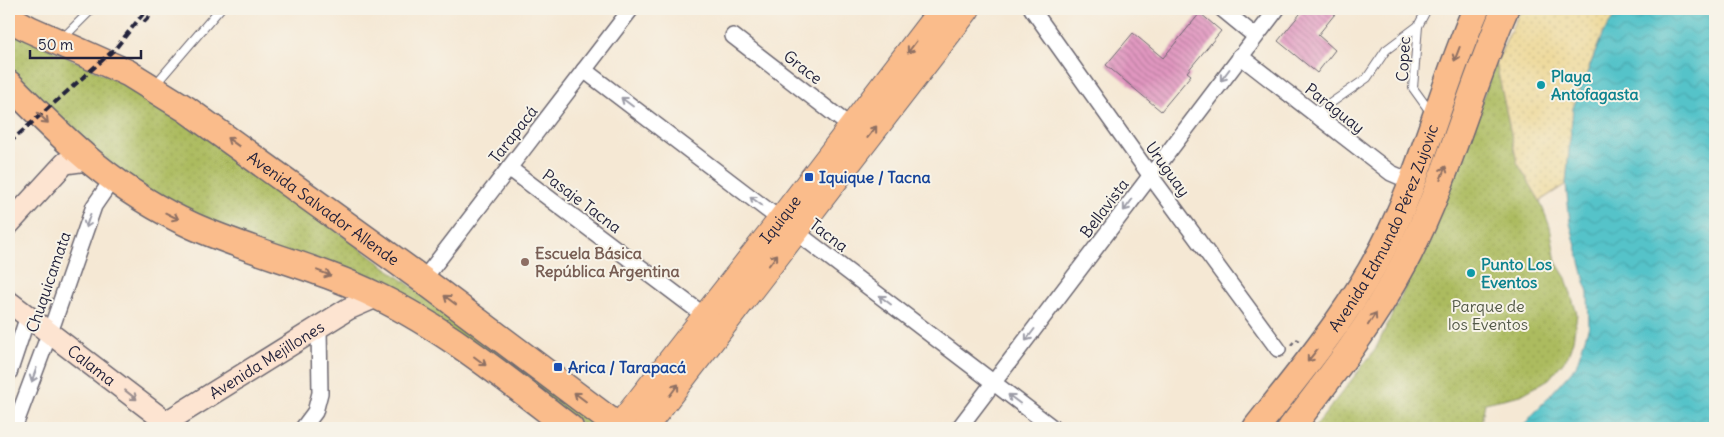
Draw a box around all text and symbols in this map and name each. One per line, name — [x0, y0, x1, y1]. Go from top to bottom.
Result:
scale bar — [30, 28, 141, 60]
text: 50 m — [38, 35, 73, 54]
street label: Copec — [1392, 36, 1414, 82]
one-way arrow — [906, 41, 917, 54]
street label: Grace — [780, 46, 826, 88]
one-way arrow — [1452, 46, 1461, 61]
place label: Playa Antofagasta — [1551, 66, 1639, 105]
one-way arrow — [1220, 68, 1231, 81]
street label: Paraguay — [1301, 79, 1369, 137]
marker: Playa Antofagasta — [1535, 79, 1547, 91]
one-way arrow — [621, 97, 634, 108]
street label: Tarapacá — [484, 101, 542, 167]
one-way arrow — [37, 112, 49, 125]
street label: Avenida Edmundo Pérez Zujovic — [1324, 122, 1442, 335]
one-way arrow — [867, 126, 878, 139]
one-way arrow — [227, 137, 240, 148]
street label: Uruguay — [1141, 138, 1195, 200]
street label: Avenida Salvador Allende — [244, 147, 403, 270]
street label: Pasaje Tacna — [539, 165, 625, 237]
one-way arrow — [1439, 166, 1448, 181]
place label: Iquique / Tacna — [819, 167, 931, 188]
marker: Iquique / Tacna — [803, 171, 815, 183]
street label: Bellavista — [1075, 175, 1133, 241]
street label: Iquique — [755, 191, 805, 247]
one-way arrow — [750, 196, 763, 207]
one-way arrow — [1122, 198, 1133, 211]
one-way arrow — [164, 211, 179, 221]
one-way arrow — [83, 213, 92, 229]
street label: Tacna — [806, 214, 852, 256]
street label: Chuquicamata — [21, 229, 75, 335]
place label: Escuela Básica República Argentina — [535, 243, 680, 282]
one-way arrow — [768, 253, 778, 267]
place label: Punto Los Eventos — [1481, 254, 1552, 292]
marker: Escuela Básica República Argentina — [519, 256, 531, 268]
marker: Punto Los Eventos — [1465, 267, 1477, 279]
one-way arrow — [316, 269, 331, 278]
one-way arrow — [443, 295, 457, 305]
one-way arrow — [878, 295, 892, 305]
park label: Parque de los Eventos — [1448, 296, 1528, 334]
one-way arrow — [1367, 312, 1377, 326]
street label: Avenida Mejillones — [205, 316, 328, 403]
one-way arrow — [1025, 328, 1035, 342]
street label: Calama — [64, 340, 120, 390]
one-way arrow — [1307, 349, 1318, 362]
one-way arrow — [473, 356, 487, 366]
place label: Arica / Tarapacá — [568, 357, 686, 378]
marker: Arica / Tarapacá — [552, 361, 564, 373]
one-way arrow — [29, 366, 38, 382]
one-way arrow — [669, 383, 680, 396]
one-way arrow — [124, 390, 138, 400]
one-way arrow — [574, 392, 587, 403]
one-way arrow — [1008, 393, 1021, 404]

